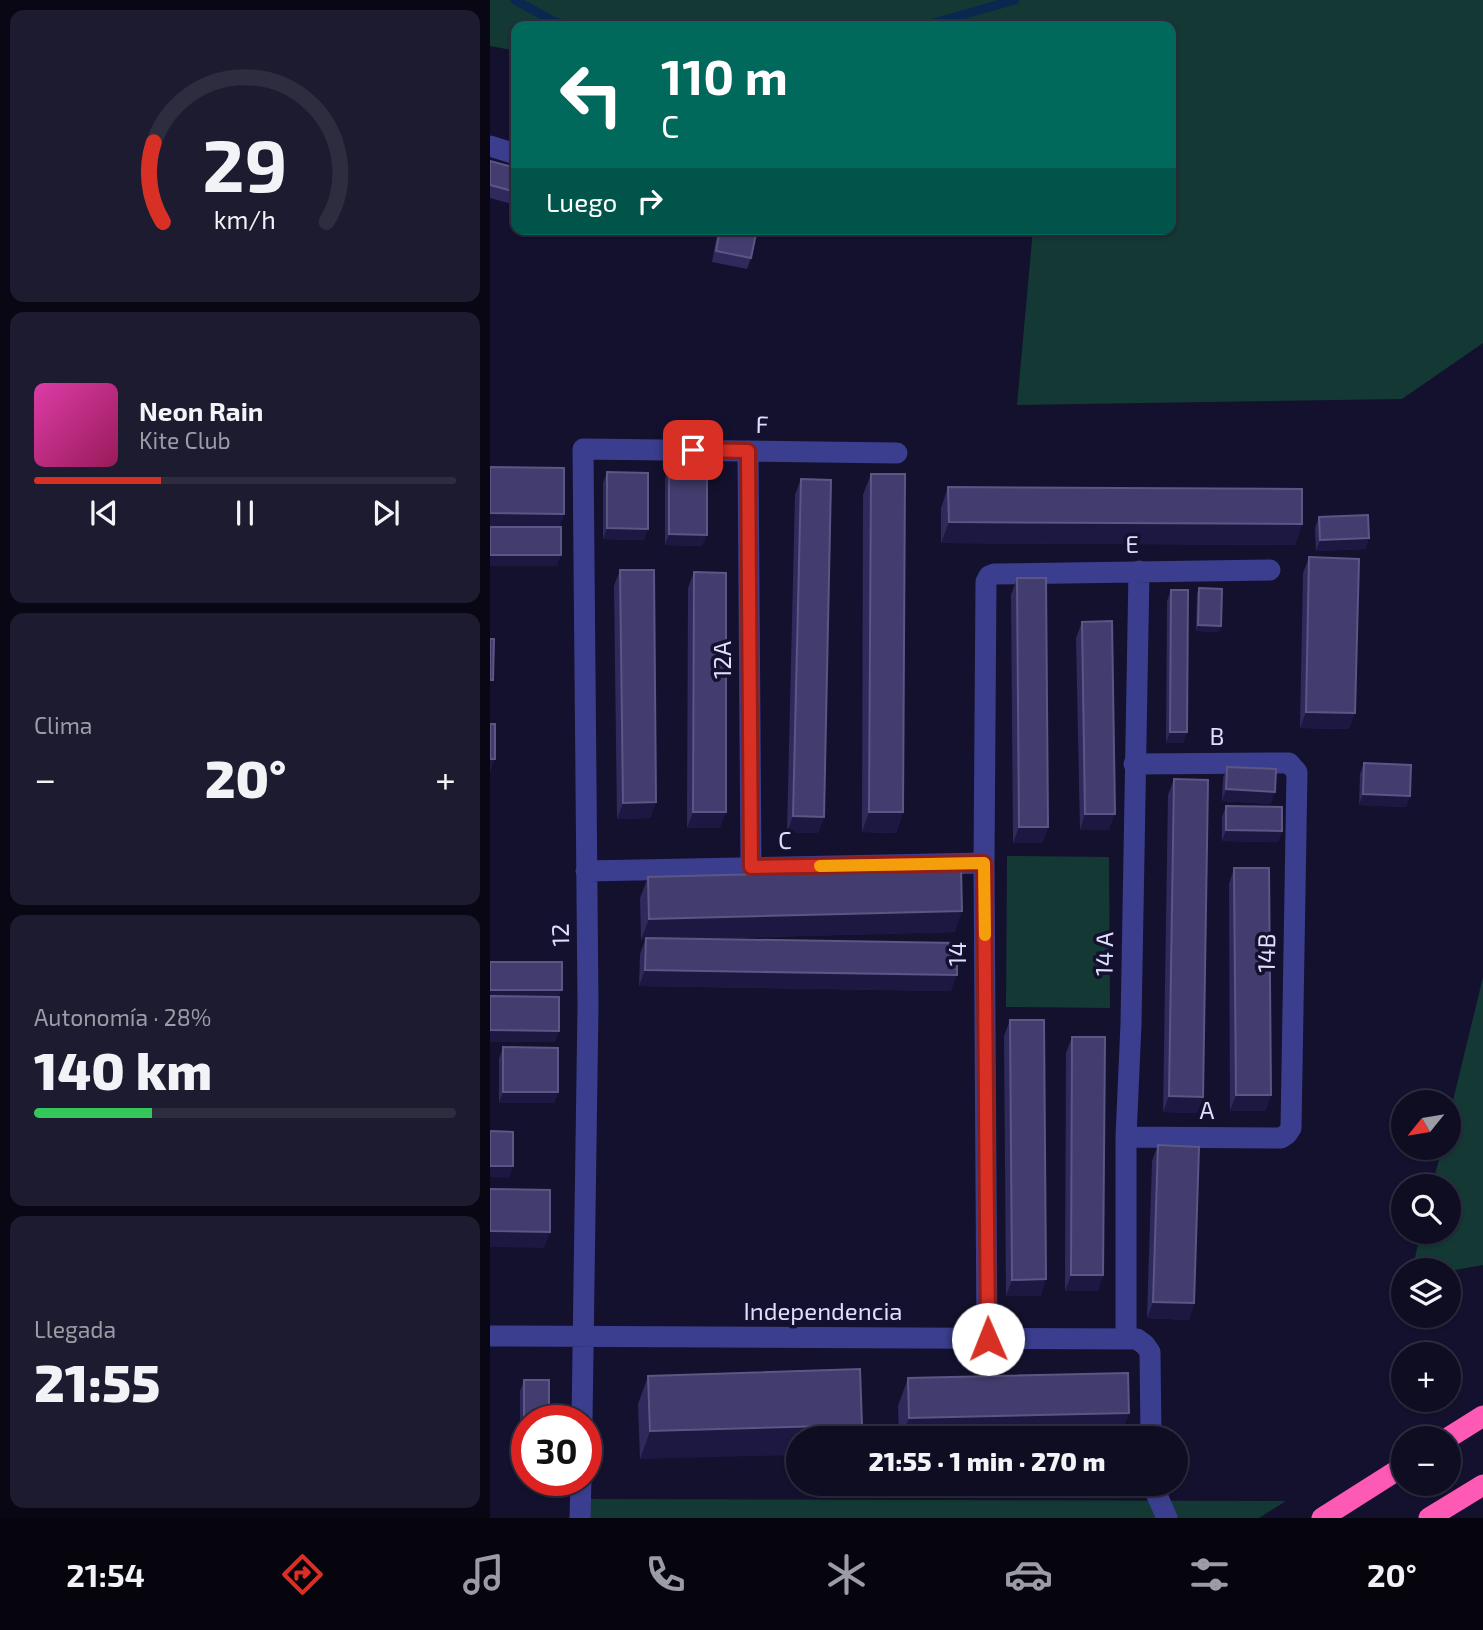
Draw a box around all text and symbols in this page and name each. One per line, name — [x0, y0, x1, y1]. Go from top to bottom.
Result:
text: 110 m — [661, 46, 788, 105]
icon: left — [546, 49, 637, 140]
text: C — [661, 106, 679, 144]
text: 29 — [202, 119, 288, 207]
icon: right — [631, 182, 669, 220]
text: Luego — [546, 186, 617, 217]
text: km/h — [214, 204, 276, 234]
text: Neon Rain — [139, 395, 263, 426]
street label: F — [755, 409, 769, 438]
pin — [663, 420, 723, 480]
text: Kite Club — [139, 426, 231, 454]
icon: arrive — [674, 431, 712, 469]
icon: previous — [85, 494, 123, 532]
icon: pause — [226, 494, 264, 532]
icon: next — [367, 494, 405, 532]
street label: E — [1125, 529, 1139, 558]
street label: 12A — [707, 641, 736, 679]
text: Clima — [34, 711, 92, 739]
street label: B — [1210, 721, 1224, 750]
text: 20° — [205, 746, 286, 808]
text: − — [34, 755, 56, 801]
text: + — [435, 755, 456, 801]
street label: C — [778, 825, 792, 854]
street label: 12 — [545, 923, 574, 947]
street label: 14 A — [1089, 932, 1118, 976]
street label: 14B — [1251, 933, 1280, 973]
street label: 14 — [942, 942, 971, 966]
text: Autonomía · 28% — [34, 1003, 211, 1031]
text: 140 km — [34, 1038, 212, 1100]
north arrow — [1391, 1090, 1461, 1160]
map controls — [1391, 1090, 1461, 1496]
street label: A — [1200, 1095, 1215, 1124]
button: search — [1391, 1174, 1461, 1244]
button: layers — [1391, 1258, 1461, 1328]
street label: Independencia — [743, 1296, 903, 1325]
position arrow — [951, 1302, 1025, 1376]
text: Llegada — [34, 1315, 116, 1343]
button: + — [1391, 1342, 1461, 1412]
text: 21:55 — [34, 1350, 160, 1412]
speed limit sign: 30 — [511, 1405, 602, 1496]
button: − — [1391, 1426, 1461, 1496]
text: 21:55 · 1 min · 270 m — [868, 1445, 1106, 1476]
icon: directions — [278, 1550, 327, 1599]
icon: music — [459, 1550, 508, 1599]
icon: phone — [641, 1550, 690, 1599]
icon: climate — [822, 1550, 871, 1599]
icon: car — [1004, 1550, 1053, 1599]
icon: filters — [1185, 1550, 1234, 1599]
text: 21:54 — [66, 1555, 145, 1593]
text: 20° — [1367, 1555, 1417, 1593]

